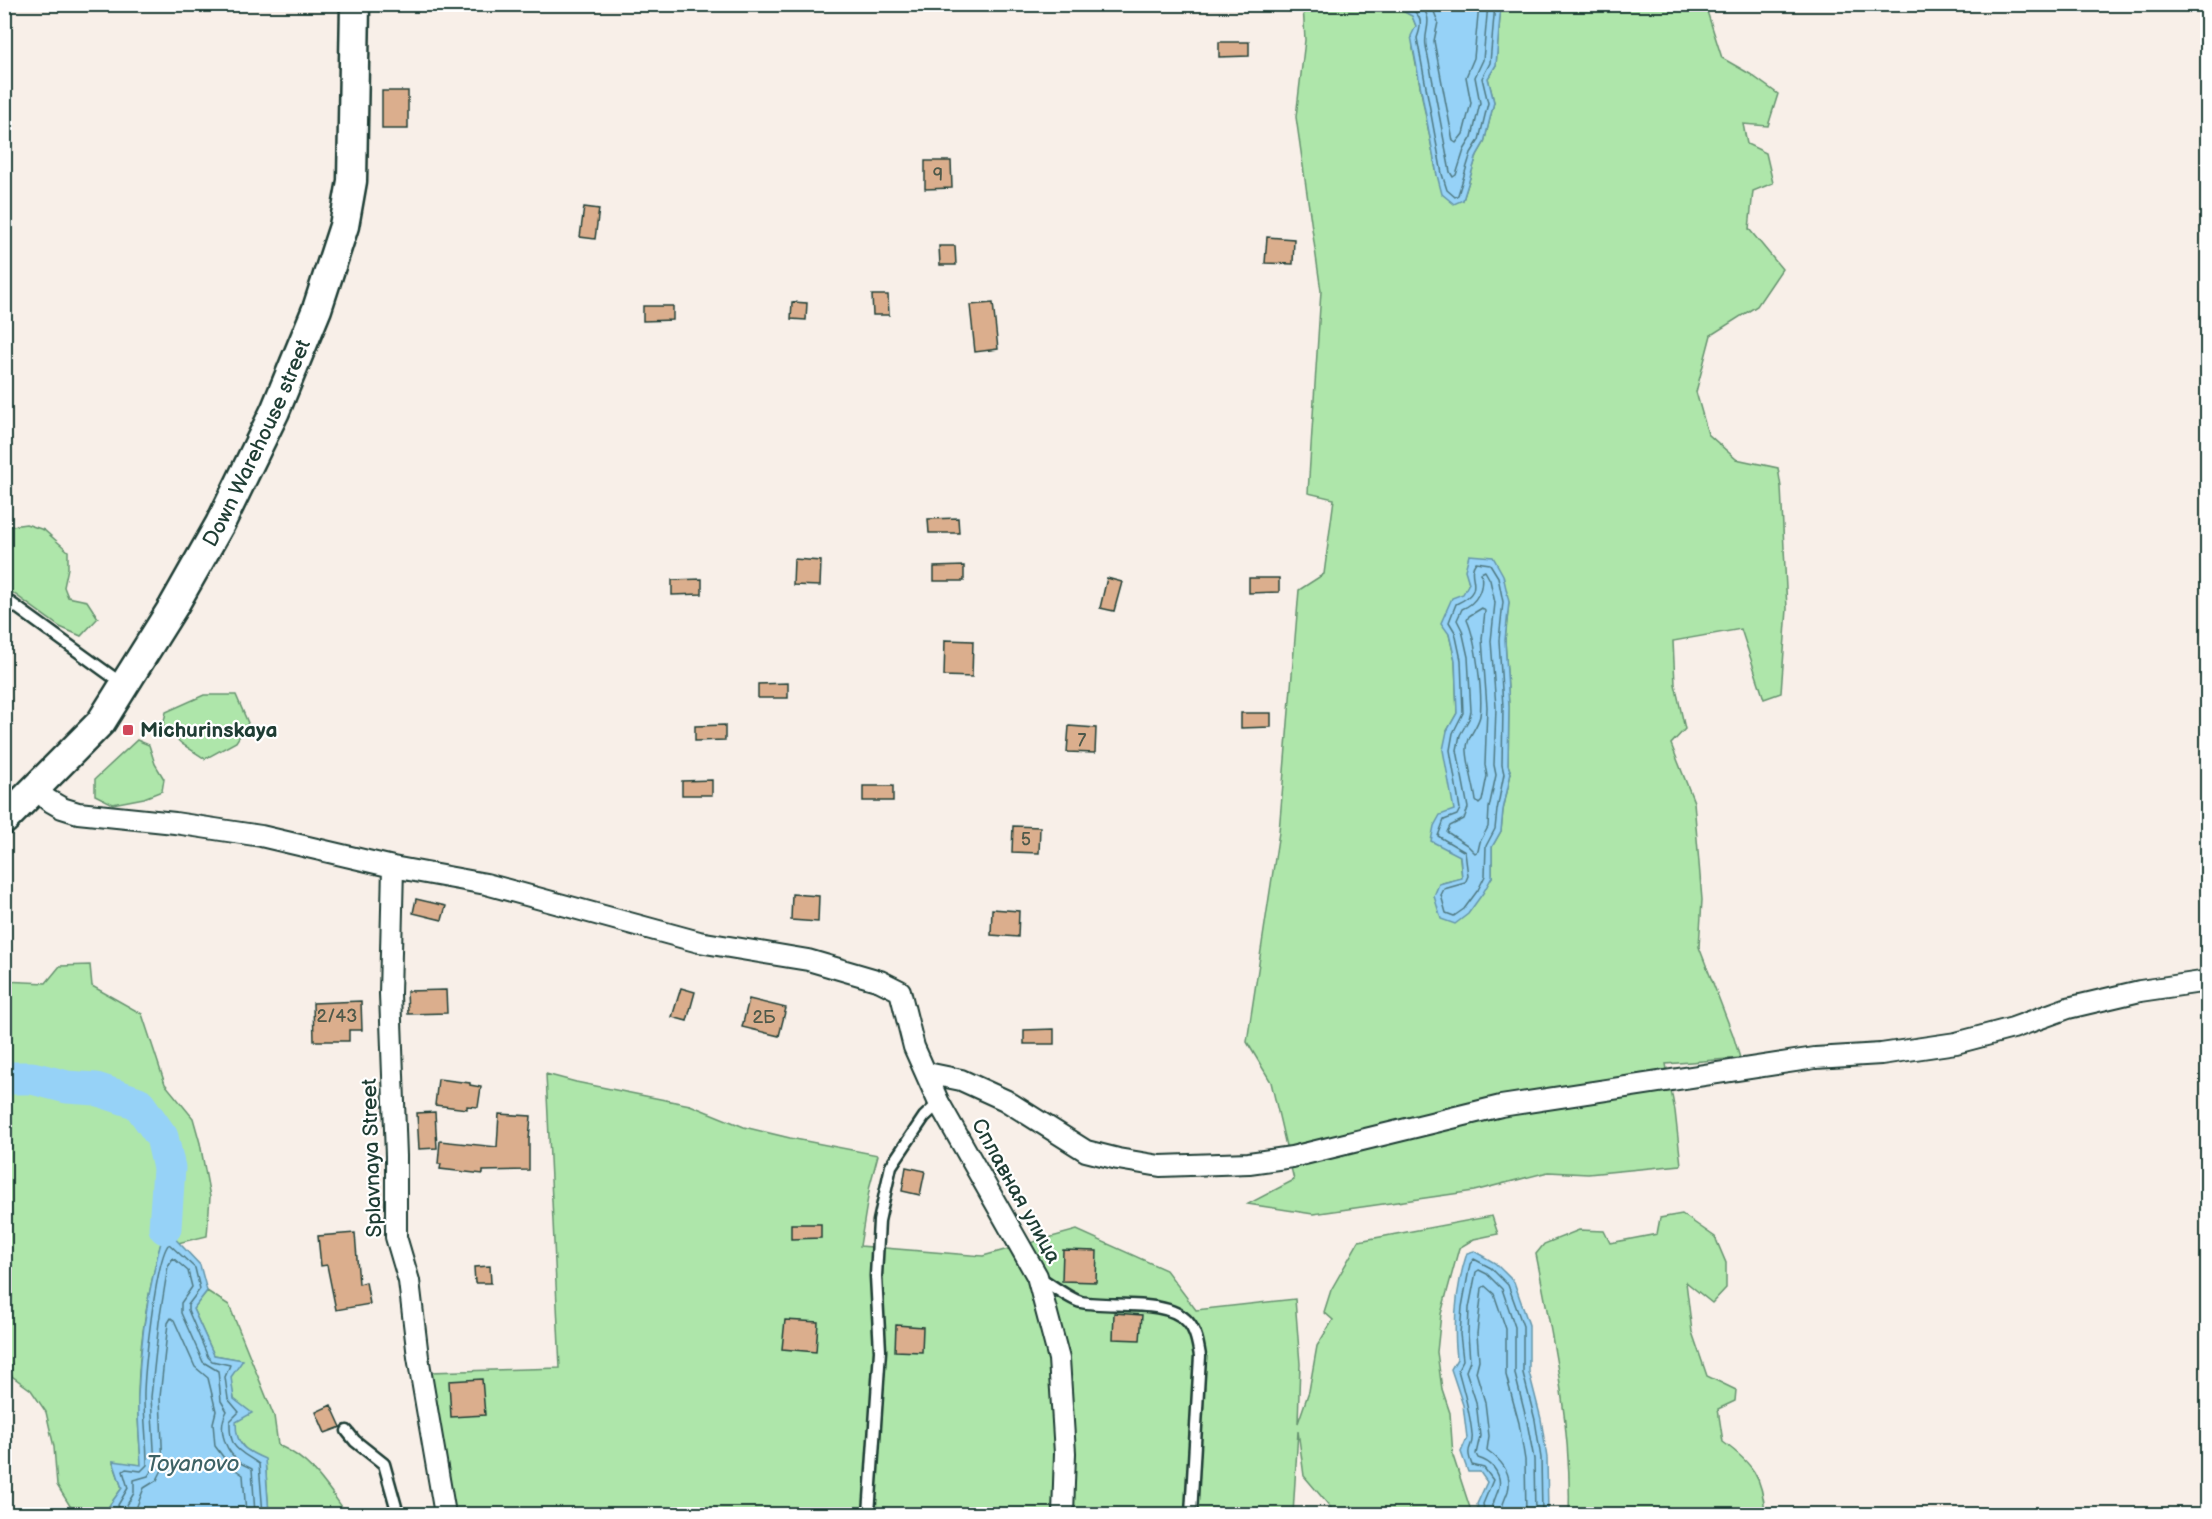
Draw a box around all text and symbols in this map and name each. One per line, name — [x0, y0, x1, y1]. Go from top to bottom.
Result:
house number: 9 — [933, 165, 943, 186]
street label: Down Warehouse street — [197, 335, 316, 551]
place label: Michurinskaya — [140, 718, 278, 743]
marker: Michurinskaya — [121, 723, 135, 737]
house number: 7 — [1078, 730, 1087, 751]
house number: 5 — [1021, 829, 1031, 850]
house number: 2/43 — [317, 1006, 357, 1027]
house number: 2Б — [752, 1007, 776, 1028]
street label: Splavnaya Street — [357, 1078, 387, 1238]
street label: Сплавная улица — [966, 1114, 1066, 1268]
water label: Toyanovo — [147, 1451, 239, 1478]

